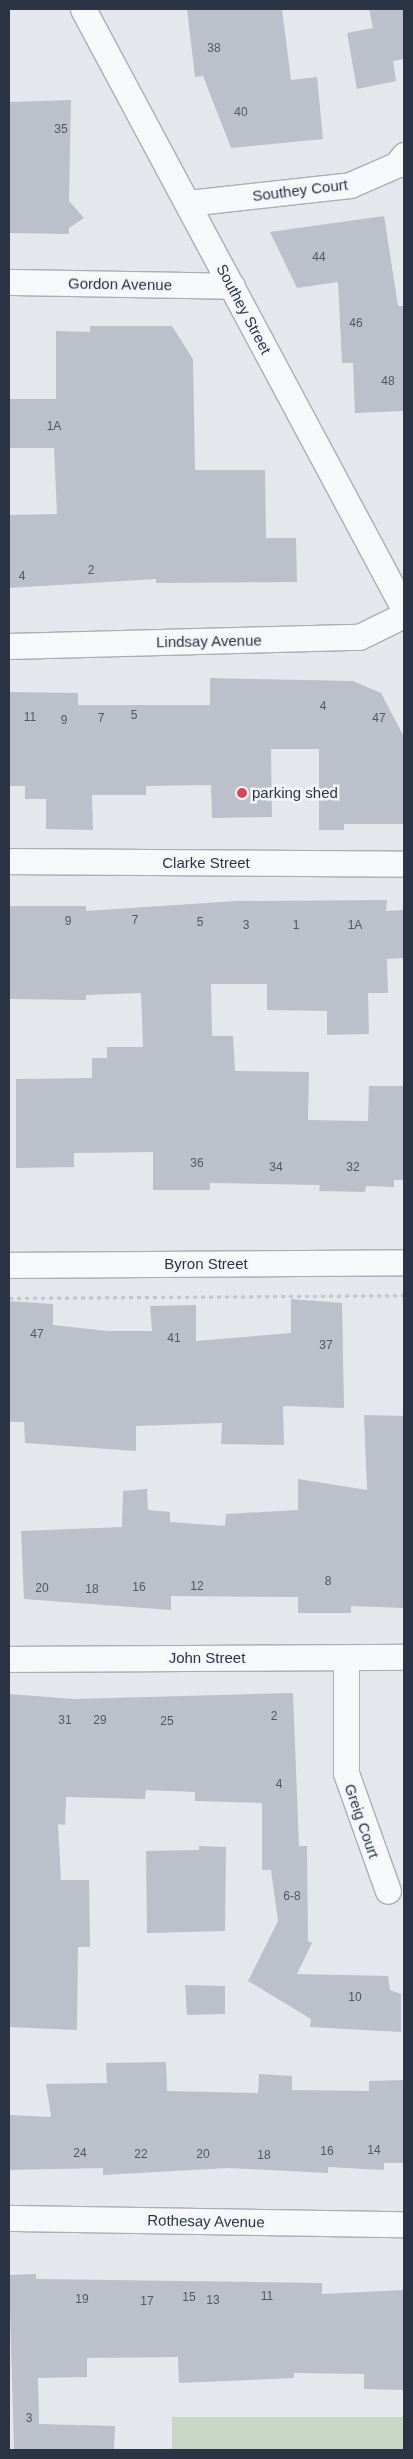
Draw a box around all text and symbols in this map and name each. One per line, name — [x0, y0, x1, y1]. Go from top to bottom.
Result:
house number: 38 — [207, 42, 221, 56]
house number: 40 — [234, 106, 248, 120]
house number: 35 — [54, 123, 68, 137]
street label: Southey Court — [251, 175, 349, 205]
house number: 44 — [312, 251, 326, 265]
street label: Southey Street — [213, 261, 275, 357]
street label: Gordon Avenue — [67, 274, 173, 294]
house number: 46 — [349, 317, 363, 331]
house number: 48 — [381, 375, 395, 389]
house number: 1A — [47, 420, 61, 434]
house number: 2 — [88, 564, 94, 578]
house number: 4 — [19, 570, 25, 584]
street label: Lindsay Avenue — [156, 631, 262, 651]
house number: 4 — [320, 700, 326, 714]
house number: 5 — [131, 709, 137, 723]
house number: 11 — [24, 711, 36, 725]
house number: 7 — [98, 712, 104, 726]
house number: 47 — [372, 712, 386, 726]
house number: 9 — [61, 714, 67, 728]
place label: parking shed — [252, 784, 338, 802]
marker: parking shed — [236, 787, 248, 799]
street label: Clarke Street — [162, 854, 250, 872]
house number: 7 — [132, 914, 138, 928]
house number: 9 — [65, 915, 71, 929]
house number: 5 — [197, 916, 203, 930]
house number: 3 — [243, 919, 249, 933]
house number: 1 — [293, 919, 299, 933]
house number: 1A — [348, 919, 362, 933]
house number: 36 — [190, 1157, 204, 1171]
house number: 34 — [269, 1161, 283, 1175]
house number: 32 — [346, 1161, 360, 1175]
street label: Byron Street — [164, 1255, 248, 1273]
house number: 47 — [30, 1328, 44, 1342]
house number: 41 — [167, 1332, 181, 1346]
house number: 37 — [319, 1339, 333, 1353]
house number: 8 — [325, 1575, 331, 1589]
house number: 12 — [190, 1580, 204, 1594]
house number: 16 — [132, 1581, 146, 1595]
house number: 20 — [35, 1582, 49, 1596]
house number: 18 — [85, 1583, 99, 1597]
street label: John Street — [169, 1649, 245, 1667]
house number: 2 — [271, 1710, 277, 1724]
house number: 31 — [58, 1714, 72, 1728]
house number: 29 — [93, 1714, 107, 1728]
house number: 25 — [160, 1715, 174, 1729]
house number: 4 — [276, 1778, 282, 1792]
street label: Greig Court — [341, 1781, 383, 1861]
house number: 6-8 — [283, 1890, 301, 1904]
house number: 10 — [348, 1991, 362, 2005]
house number: 14 — [367, 2144, 381, 2158]
house number: 16 — [320, 2145, 334, 2159]
house number: 24 — [73, 2147, 87, 2161]
house number: 22 — [134, 2148, 148, 2162]
house number: 20 — [196, 2148, 210, 2162]
house number: 18 — [257, 2149, 271, 2163]
street label: Rothesay Avenue — [147, 2211, 265, 2231]
house number: 11 — [261, 2290, 273, 2304]
house number: 15 — [182, 2291, 196, 2305]
house number: 19 — [75, 2293, 89, 2307]
house number: 13 — [206, 2294, 220, 2308]
house number: 17 — [140, 2295, 154, 2309]
house number: 3 — [26, 2412, 32, 2426]

